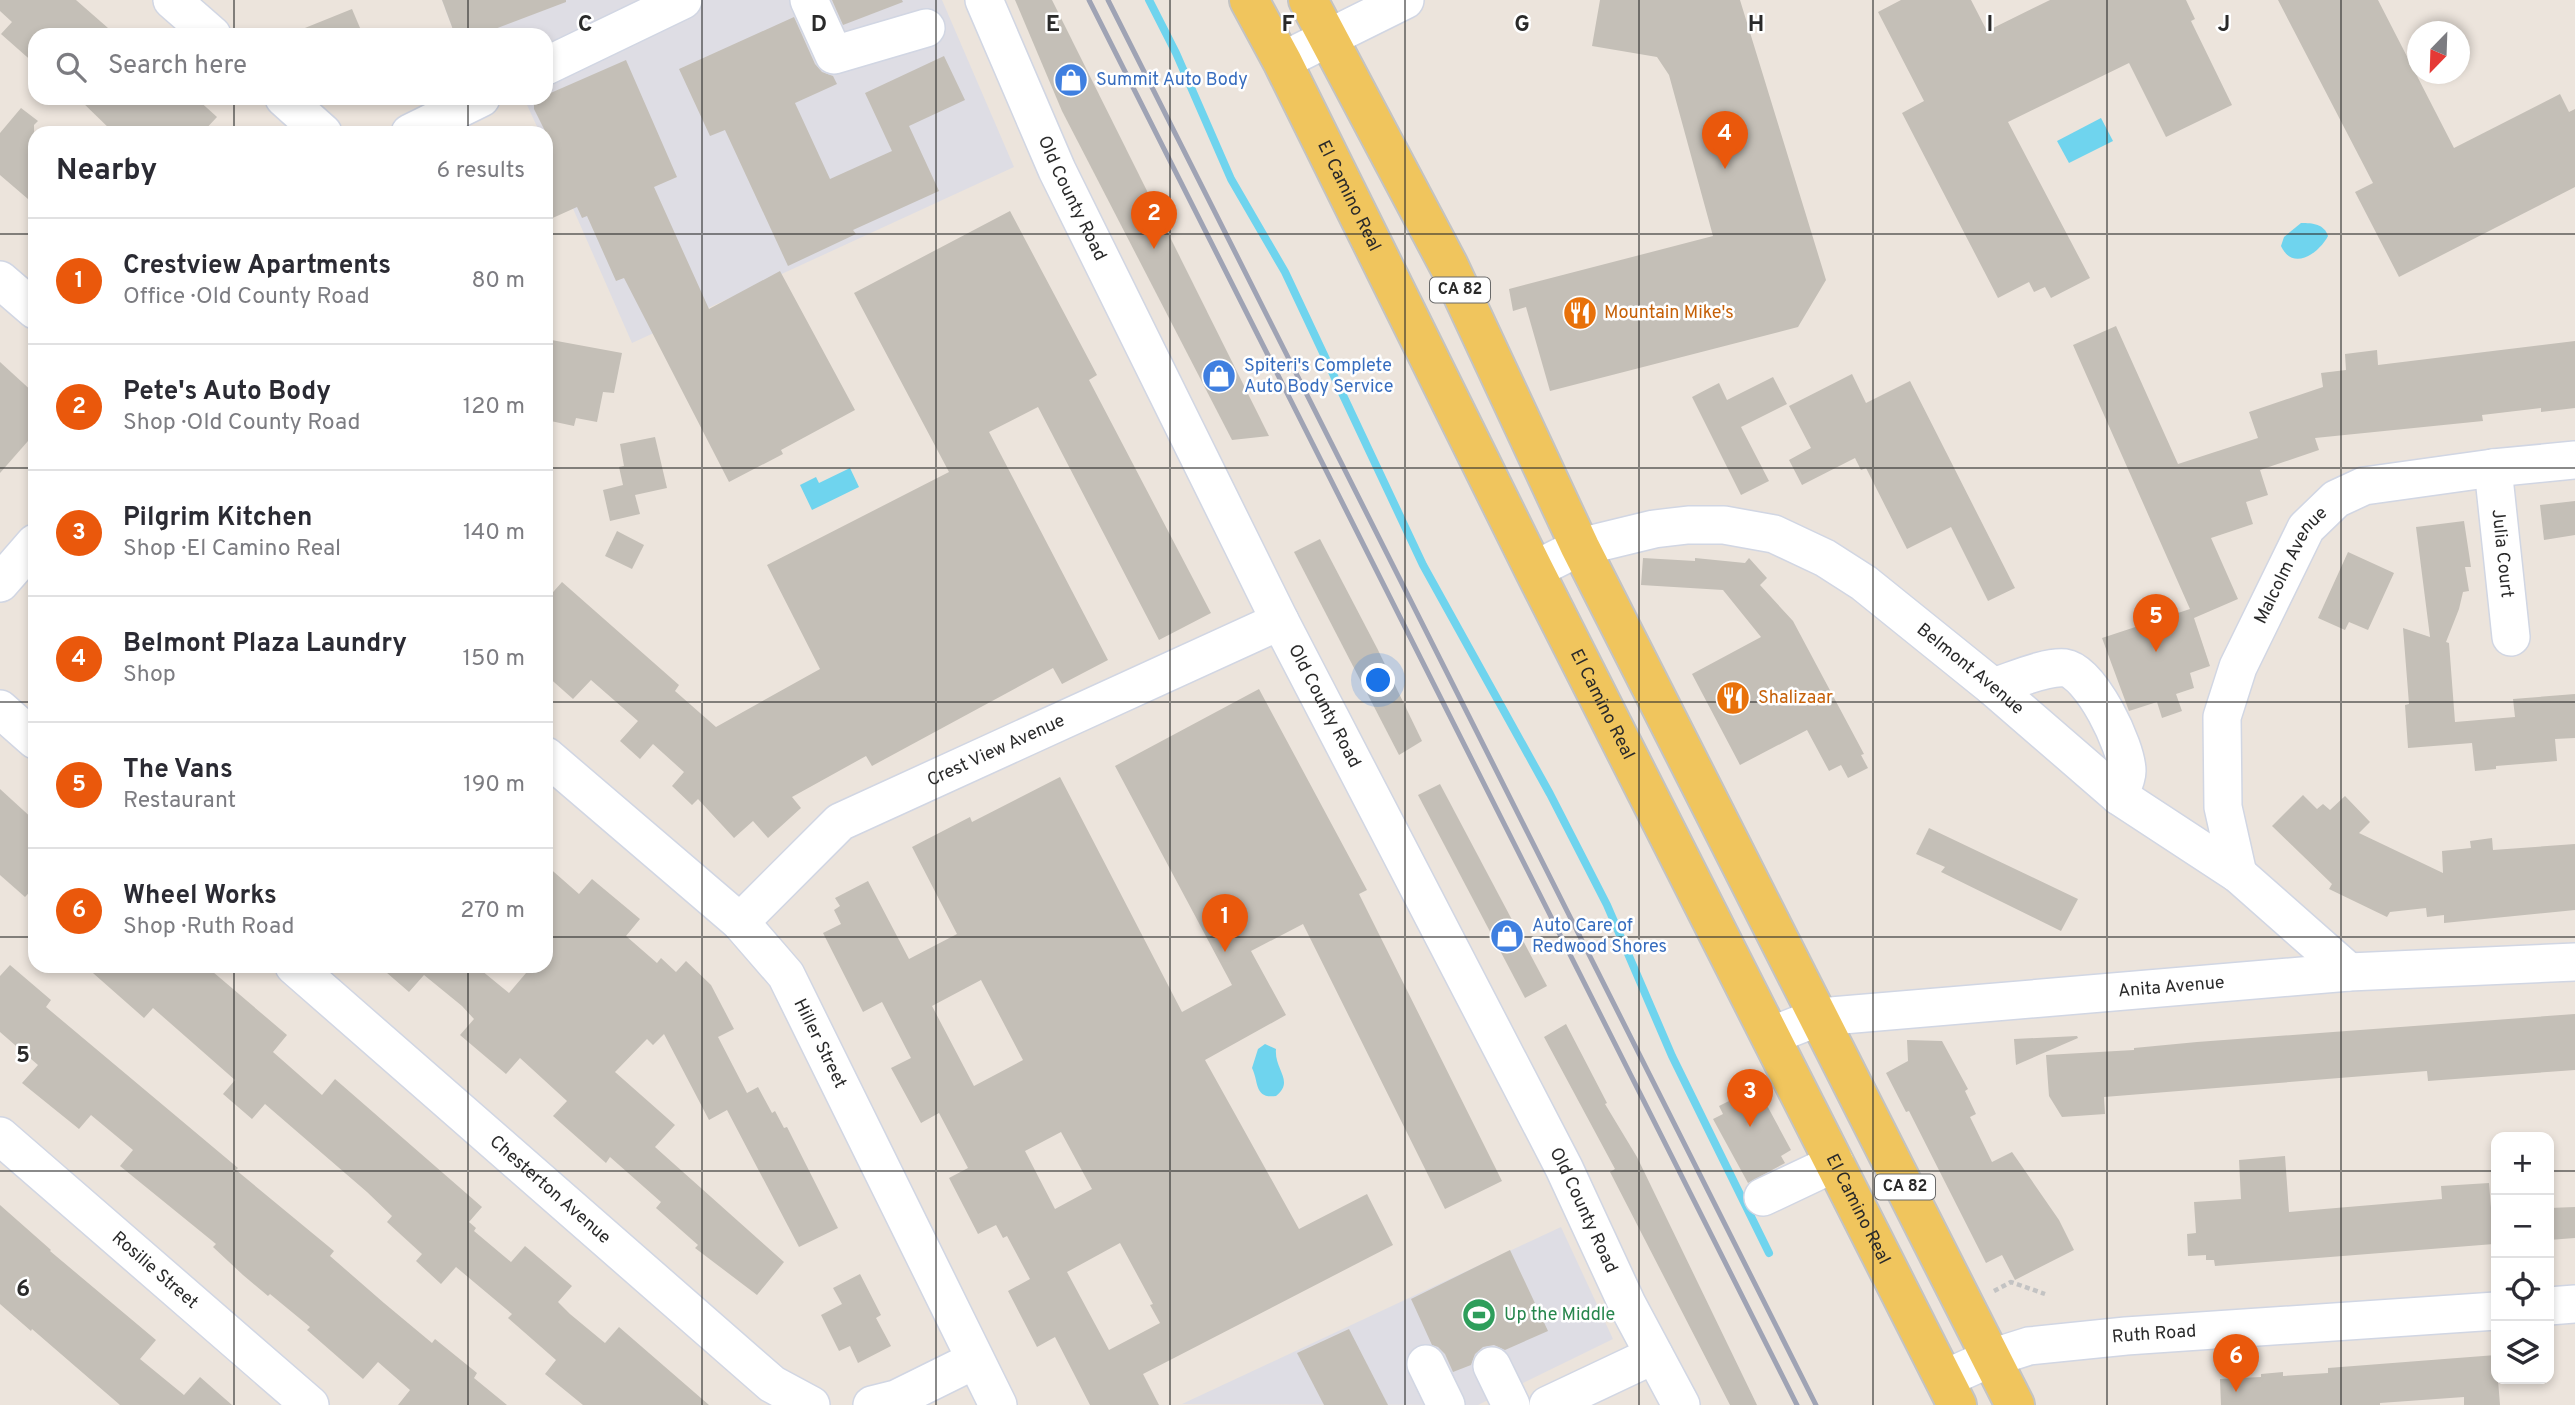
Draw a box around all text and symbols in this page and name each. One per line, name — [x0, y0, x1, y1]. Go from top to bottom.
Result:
text: C — [578, 11, 592, 40]
text: D — [811, 11, 827, 40]
text: E — [1046, 11, 1060, 40]
text: F — [1281, 11, 1295, 40]
text: G — [1514, 11, 1530, 40]
text: H — [1748, 11, 1764, 40]
text: I — [1987, 11, 1993, 40]
text: J — [2218, 11, 2230, 40]
north arrow — [2407, 21, 2470, 84]
search box — [28, 28, 553, 105]
icon: search — [52, 48, 90, 86]
text: Search here — [108, 50, 247, 83]
shop icon: Summit Auto Body — [1052, 61, 1090, 99]
place label: Summit Auto Body — [1096, 69, 1248, 92]
pin: 4 — [1702, 111, 1748, 169]
street label: Old County Road — [1032, 132, 1112, 265]
street label: El Camino Real — [1312, 137, 1386, 255]
text: Nearby — [56, 153, 157, 190]
text: 6 results — [437, 157, 525, 186]
pin: 2 — [1131, 191, 1177, 249]
text: Crestview Apartments — [123, 250, 391, 283]
text: 1 — [74, 267, 84, 296]
text: 80 m — [472, 267, 525, 296]
road number: CA 82 — [1430, 278, 1490, 302]
text: Office · Old County Road — [123, 283, 370, 312]
restaurant icon: Mountain Mike's — [1561, 294, 1599, 332]
place label: Mountain Mike's — [1604, 302, 1734, 325]
place label: Spiteri's Complete Auto Body Service — [1244, 355, 1393, 399]
shop icon: Spiteri's Complete Auto Body Service — [1200, 357, 1238, 395]
text: Pete's Auto Body — [123, 376, 331, 409]
text: 2 — [72, 393, 86, 422]
text: 120 m — [463, 393, 525, 422]
text: Shop · Old County Road — [123, 409, 360, 438]
text: Pilgrim Kitchen — [123, 502, 312, 535]
street label: Malcolm Avenue — [2249, 502, 2332, 628]
street label: Julia Court — [2486, 508, 2518, 599]
text: 3 — [72, 519, 86, 548]
text: 140 m — [463, 519, 525, 548]
text: Shop · El Camino Real — [123, 535, 341, 564]
pin: 5 — [2133, 594, 2179, 652]
street label: Belmont Avenue — [1912, 618, 2029, 720]
text: Belmont Plaza Laundry — [123, 628, 407, 661]
street label: Old County Road — [1283, 640, 1366, 772]
text: 4 — [72, 645, 86, 674]
text: 150 m — [463, 645, 525, 674]
street label: El Camino Real — [1565, 645, 1640, 764]
text: Shop — [123, 661, 176, 690]
your location — [1361, 663, 1395, 697]
restaurant icon: Shalizaar — [1714, 679, 1752, 717]
place label: Shalizaar — [1758, 687, 1833, 710]
street label: Crest View Avenue — [924, 709, 1069, 792]
text: The Vans — [123, 754, 233, 787]
text: 5 — [72, 771, 86, 800]
text: 190 m — [463, 771, 525, 800]
text: Restaurant — [123, 787, 236, 816]
text: Wheel Works — [123, 880, 277, 913]
pin: 1 — [1202, 894, 1248, 952]
text: 6 — [72, 897, 86, 926]
text: 270 m — [460, 897, 525, 926]
text: Shop · Ruth Road — [123, 913, 294, 942]
place label: Auto Care of Redwood Shores — [1532, 915, 1667, 959]
shop icon: Auto Care of Redwood Shores — [1488, 917, 1526, 955]
street label: Anita Avenue — [2117, 971, 2225, 1003]
street label: Hiller Street — [788, 995, 852, 1092]
text: 5 — [16, 1042, 30, 1071]
pin: 3 — [1727, 1069, 1773, 1127]
street label: Chesterton Avenue — [484, 1130, 616, 1249]
map controls — [2491, 1132, 2554, 1384]
button: + — [2491, 1132, 2554, 1195]
street label: Old County Road — [1544, 1144, 1623, 1277]
street label: El Camino Real — [1820, 1150, 1895, 1268]
road number: CA 82 — [1875, 1175, 1935, 1200]
button: − — [2491, 1195, 2554, 1258]
street label: Rosilie Street — [107, 1227, 203, 1314]
button: locate — [2491, 1258, 2554, 1321]
text: 6 — [16, 1276, 30, 1305]
sports icon: Up the Middle — [1460, 1296, 1498, 1334]
place label: Up the Middle — [1504, 1304, 1615, 1327]
street label: Ruth Road — [2111, 1320, 2197, 1349]
button: layers — [2491, 1321, 2554, 1384]
pin: 6 — [2213, 1334, 2259, 1392]

